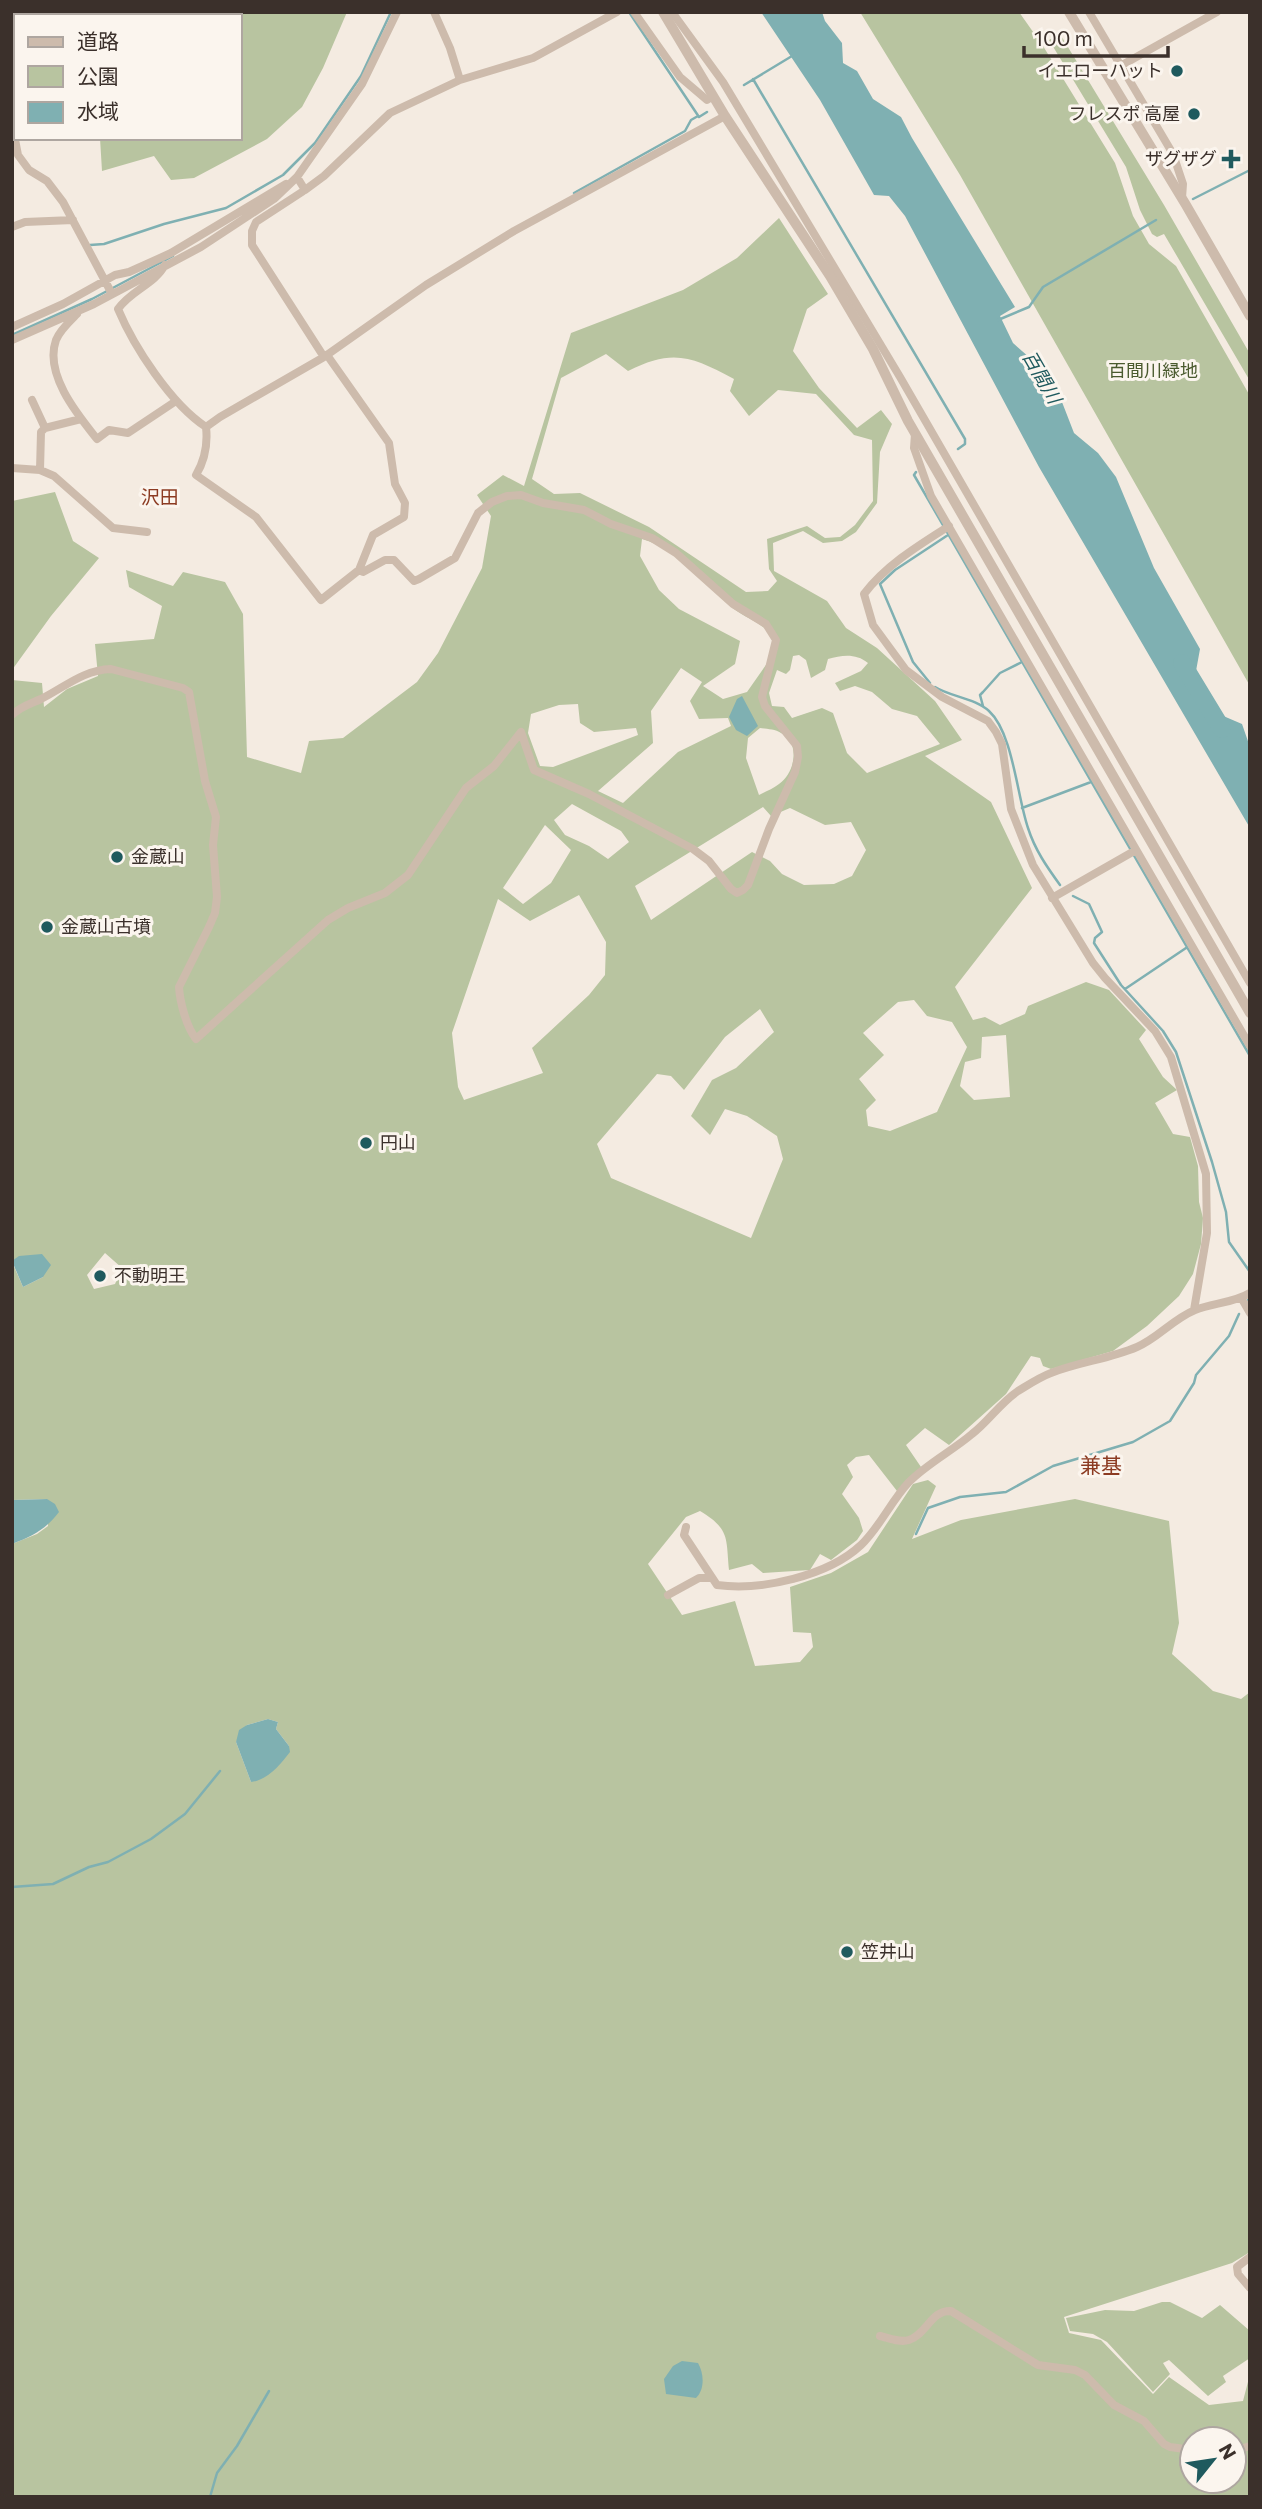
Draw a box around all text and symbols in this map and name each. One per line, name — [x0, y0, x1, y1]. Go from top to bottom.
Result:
legend — [14, 14, 242, 140]
scale bar — [1024, 14, 1168, 58]
text: 100 m — [1034, 25, 1093, 50]
text: 道路 — [77, 28, 119, 53]
place label: イエローハット — [1038, 59, 1163, 81]
text: 公園 — [77, 63, 119, 88]
marker: イエローハット — [1169, 63, 1185, 79]
text: 水域 — [77, 98, 119, 123]
place label: フレスポ 高屋 — [1069, 102, 1180, 124]
marker: フレスポ 高屋 — [1186, 106, 1202, 122]
place label: ザグザグ — [1145, 147, 1217, 169]
marker: ザグザグ — [1223, 151, 1239, 167]
water label: 百間川 — [1018, 346, 1068, 409]
park label: 百間川緑地 — [1108, 359, 1198, 381]
district label: 沢田 — [141, 485, 179, 508]
place label: 金蔵山 — [131, 845, 185, 867]
marker: 金蔵山 — [109, 849, 125, 865]
place label: 金蔵山古墳 — [61, 915, 151, 937]
marker: 金蔵山古墳 — [39, 919, 55, 935]
place label: 円山 — [380, 1131, 416, 1153]
marker: 円山 — [358, 1135, 374, 1151]
place label: 不動明王 — [114, 1264, 186, 1286]
marker: 不動明王 — [92, 1268, 108, 1284]
district label: 兼基 — [1080, 1452, 1122, 1477]
place label: 笠井山 — [861, 1940, 915, 1962]
marker: 笠井山 — [839, 1944, 855, 1960]
north arrow — [1178, 2425, 1248, 2495]
text: N — [1215, 2439, 1242, 2463]

